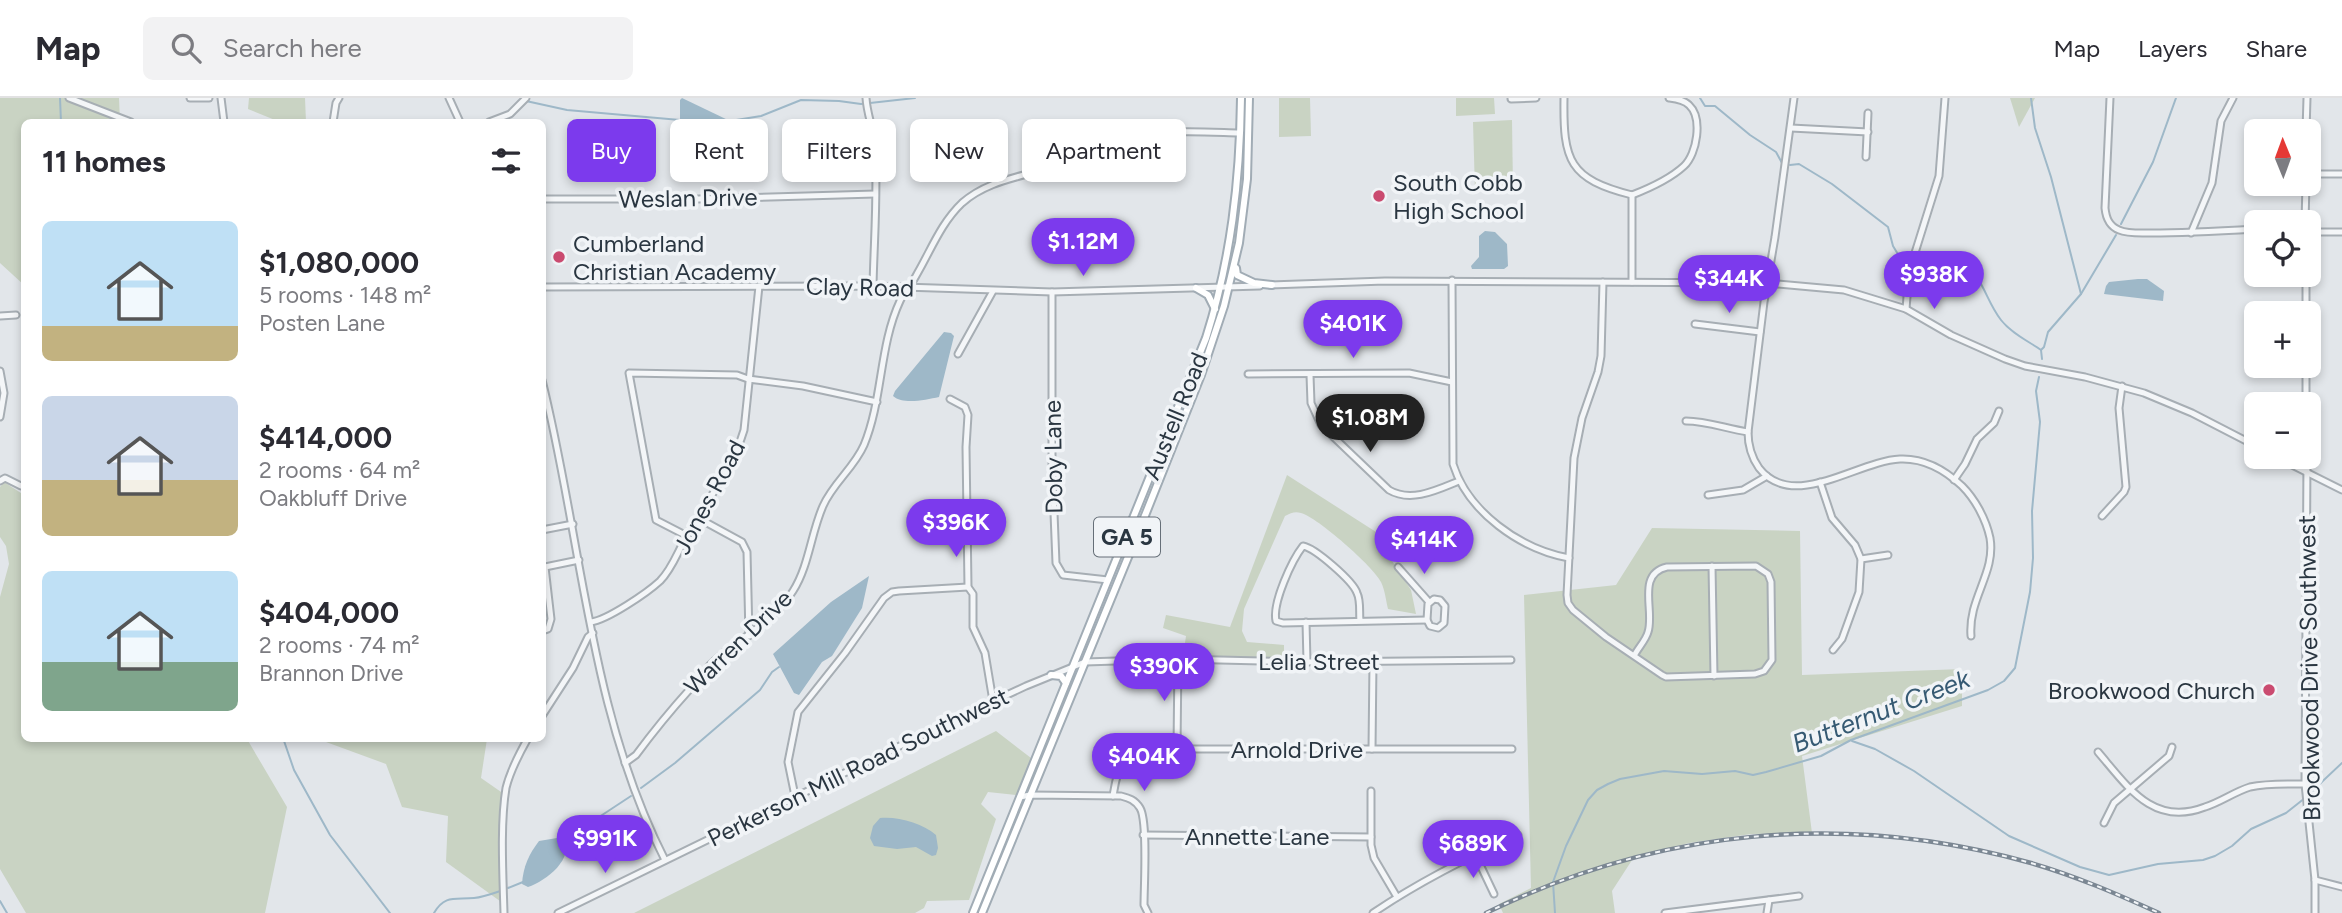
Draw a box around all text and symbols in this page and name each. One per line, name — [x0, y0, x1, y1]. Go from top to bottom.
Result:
search box — [143, 17, 633, 80]
text: Map — [35, 29, 101, 68]
icon: search — [167, 29, 205, 67]
text: Search here — [223, 32, 362, 64]
text: Map — [2053, 34, 2100, 63]
text: Layers — [2138, 34, 2207, 63]
text: Share — [2245, 34, 2307, 63]
chip: Buy — [567, 119, 656, 182]
chip: Rent — [670, 119, 768, 182]
chip: Filters — [782, 119, 896, 182]
chip: New — [910, 119, 1008, 182]
chip: Apartment — [1022, 119, 1186, 182]
north arrow — [2244, 119, 2320, 196]
map controls — [2244, 119, 2321, 469]
icon: filters — [487, 142, 525, 180]
text: 11 homes — [42, 143, 166, 180]
place label: South Cobb High School — [1393, 168, 1524, 225]
street label: Weslan Drive — [618, 182, 758, 214]
marker: South Cobb High School — [1371, 188, 1387, 204]
button: locate — [2244, 210, 2321, 287]
pin: $1.12M — [1026, 218, 1140, 278]
text: $1.12M — [1048, 227, 1118, 255]
place label: Cumberland Christian Academy — [573, 229, 776, 286]
text: $1,080,000 — [259, 244, 419, 281]
icon: home — [98, 249, 182, 333]
marker: Cumberland Christian Academy — [551, 249, 567, 265]
pin: $938K — [1885, 252, 1983, 311]
pin: $344K — [1680, 256, 1778, 315]
text: $938K — [1900, 260, 1968, 288]
text: $344K — [1694, 264, 1764, 292]
street label: Clay Road — [806, 272, 914, 302]
text: 5 rooms · 148 m² — [259, 281, 431, 309]
pin: $401K — [1304, 300, 1402, 360]
button: + — [2244, 301, 2321, 378]
text: Posten Lane — [259, 309, 385, 337]
text: $401K — [1319, 309, 1387, 337]
street label: Austell Road — [1136, 348, 1214, 484]
button: − — [2244, 392, 2321, 469]
pin: $1.08M — [1313, 394, 1427, 454]
street label: Doby Lane — [1038, 400, 1068, 514]
text: $1.08M — [1332, 403, 1408, 431]
text: $414,000 — [259, 419, 392, 456]
icon: home — [98, 424, 182, 508]
street label: Jones Road — [667, 435, 751, 559]
text: 2 rooms · 64 m² — [259, 456, 420, 484]
text: Oakbluff Drive — [259, 484, 407, 512]
pin: $396K — [907, 500, 1005, 559]
text: $396K — [922, 508, 990, 536]
street label: Brookwood Drive Southwest — [2292, 515, 2326, 821]
pin: $414K — [1375, 517, 1473, 576]
road number: GA 5 — [1094, 518, 1160, 556]
text: $414K — [1391, 525, 1457, 553]
street label: Warren Drive — [678, 583, 798, 701]
text: $404,000 — [259, 594, 399, 631]
icon: home — [98, 599, 182, 683]
text: 2 rooms · 74 m² — [259, 631, 420, 659]
pin: $390K — [1115, 644, 1213, 703]
street label: Lelia Street — [1258, 647, 1380, 676]
text: $390K — [1129, 652, 1199, 680]
text: Brannon Drive — [259, 659, 403, 687]
water label: Butternut Creek — [1788, 662, 1976, 760]
place label: Brookwood Church — [2048, 676, 2255, 705]
street label: Perkerson Mill Road Southwest — [703, 681, 1013, 853]
marker: Brookwood Church — [2261, 682, 2277, 698]
pin: $404K — [1095, 734, 1193, 793]
street label: Arnold Drive — [1231, 735, 1363, 764]
text: $404K — [1108, 742, 1180, 770]
pin: $991K — [556, 816, 654, 875]
pin: $689K — [1424, 820, 1522, 880]
street label: Annette Lane — [1185, 822, 1329, 851]
text: $991K — [573, 824, 637, 852]
text: $689K — [1439, 829, 1507, 857]

